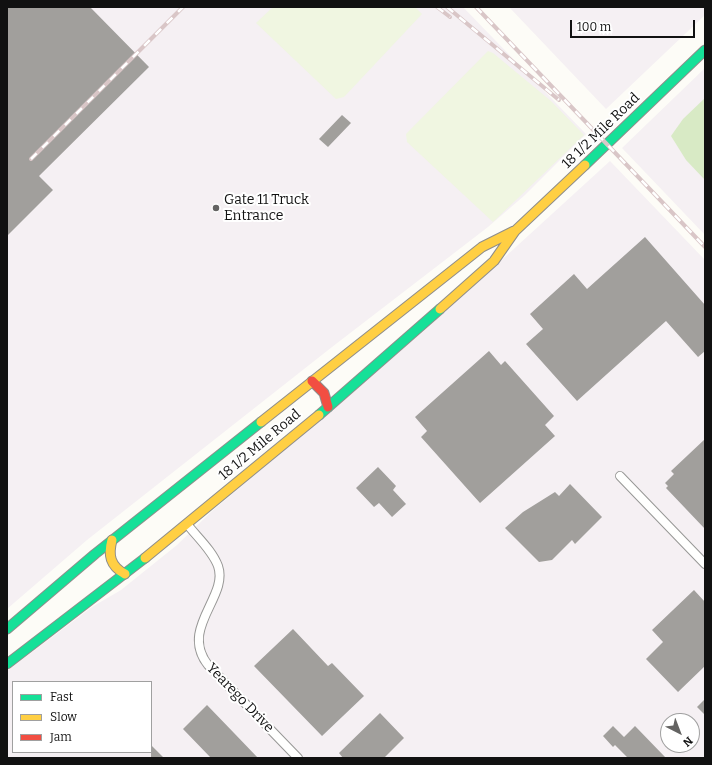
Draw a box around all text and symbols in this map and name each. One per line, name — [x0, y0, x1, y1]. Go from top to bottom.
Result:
scale bar — [572, 12, 697, 38]
text: 100 m — [577, 20, 611, 34]
street label: 18 1/2 Mile Road — [559, 90, 643, 172]
place label: Gate 11 Truck Entrance — [224, 192, 309, 224]
marker: Gate 11 Truck Entrance — [211, 203, 221, 213]
street label: 18 1/2 Mile Road — [216, 406, 304, 484]
street label: Yearego Drive — [203, 660, 277, 736]
legend — [12, 681, 152, 753]
text: Fast — [50, 690, 73, 704]
text: Slow — [50, 710, 77, 724]
north arrow — [660, 713, 700, 753]
text: Jam — [50, 730, 72, 744]
text: N — [680, 734, 695, 749]

